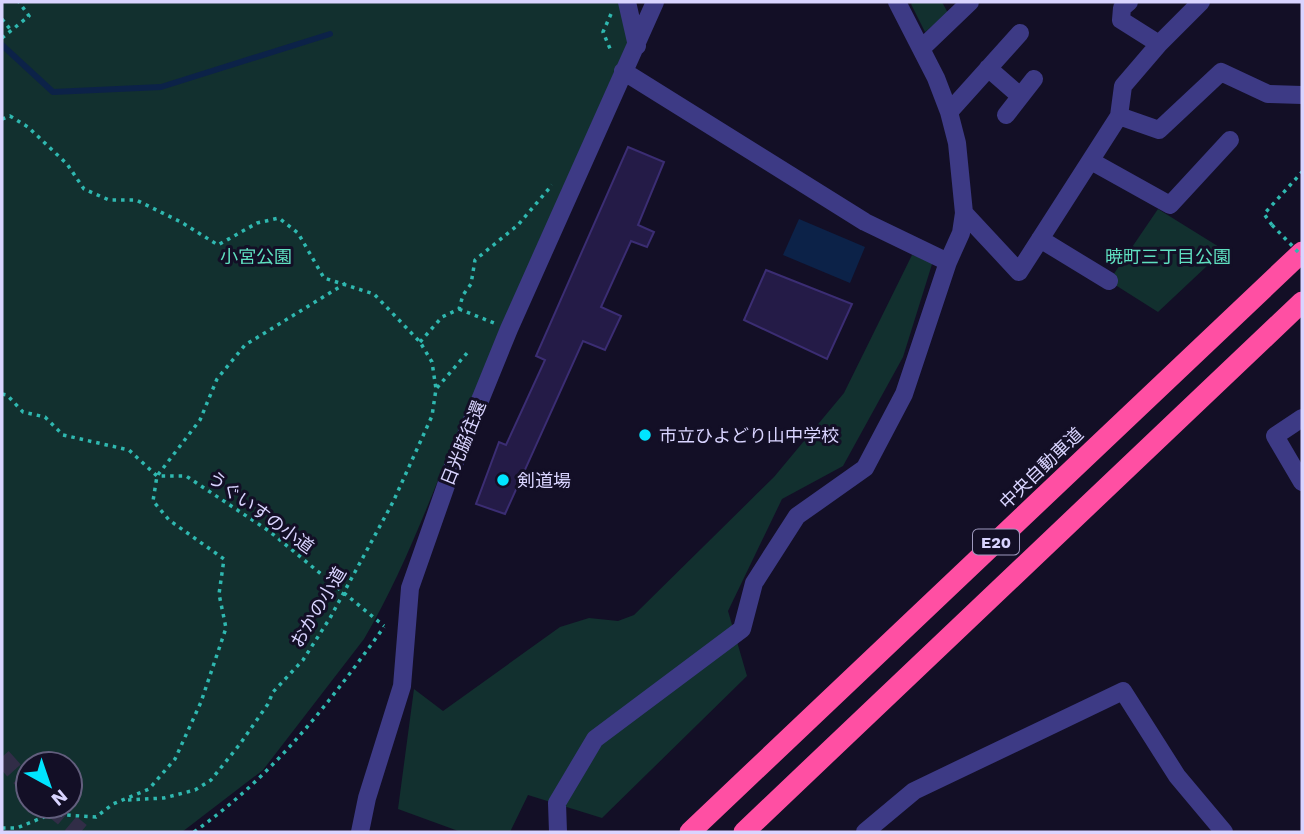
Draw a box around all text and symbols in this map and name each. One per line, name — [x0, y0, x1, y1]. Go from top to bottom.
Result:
park label: 小宮公園 — [220, 246, 292, 267]
park label: 暁町三丁目公園 — [1105, 246, 1231, 267]
street label: 日光脇往還 — [436, 397, 490, 489]
street label: 中央自動車道 — [995, 423, 1087, 513]
place label: 市立ひよどり山中学校 — [659, 425, 839, 446]
marker: 市立ひよどり山中学校 — [637, 427, 653, 443]
street label: うぐいすの小道 — [204, 466, 318, 558]
place label: 剣道場 — [517, 470, 571, 491]
marker: 剣道場 — [495, 472, 511, 488]
road number: E20 — [973, 530, 1019, 554]
street label: おかの小道 — [286, 563, 350, 651]
north arrow — [14, 750, 84, 820]
text: N — [47, 784, 72, 811]

